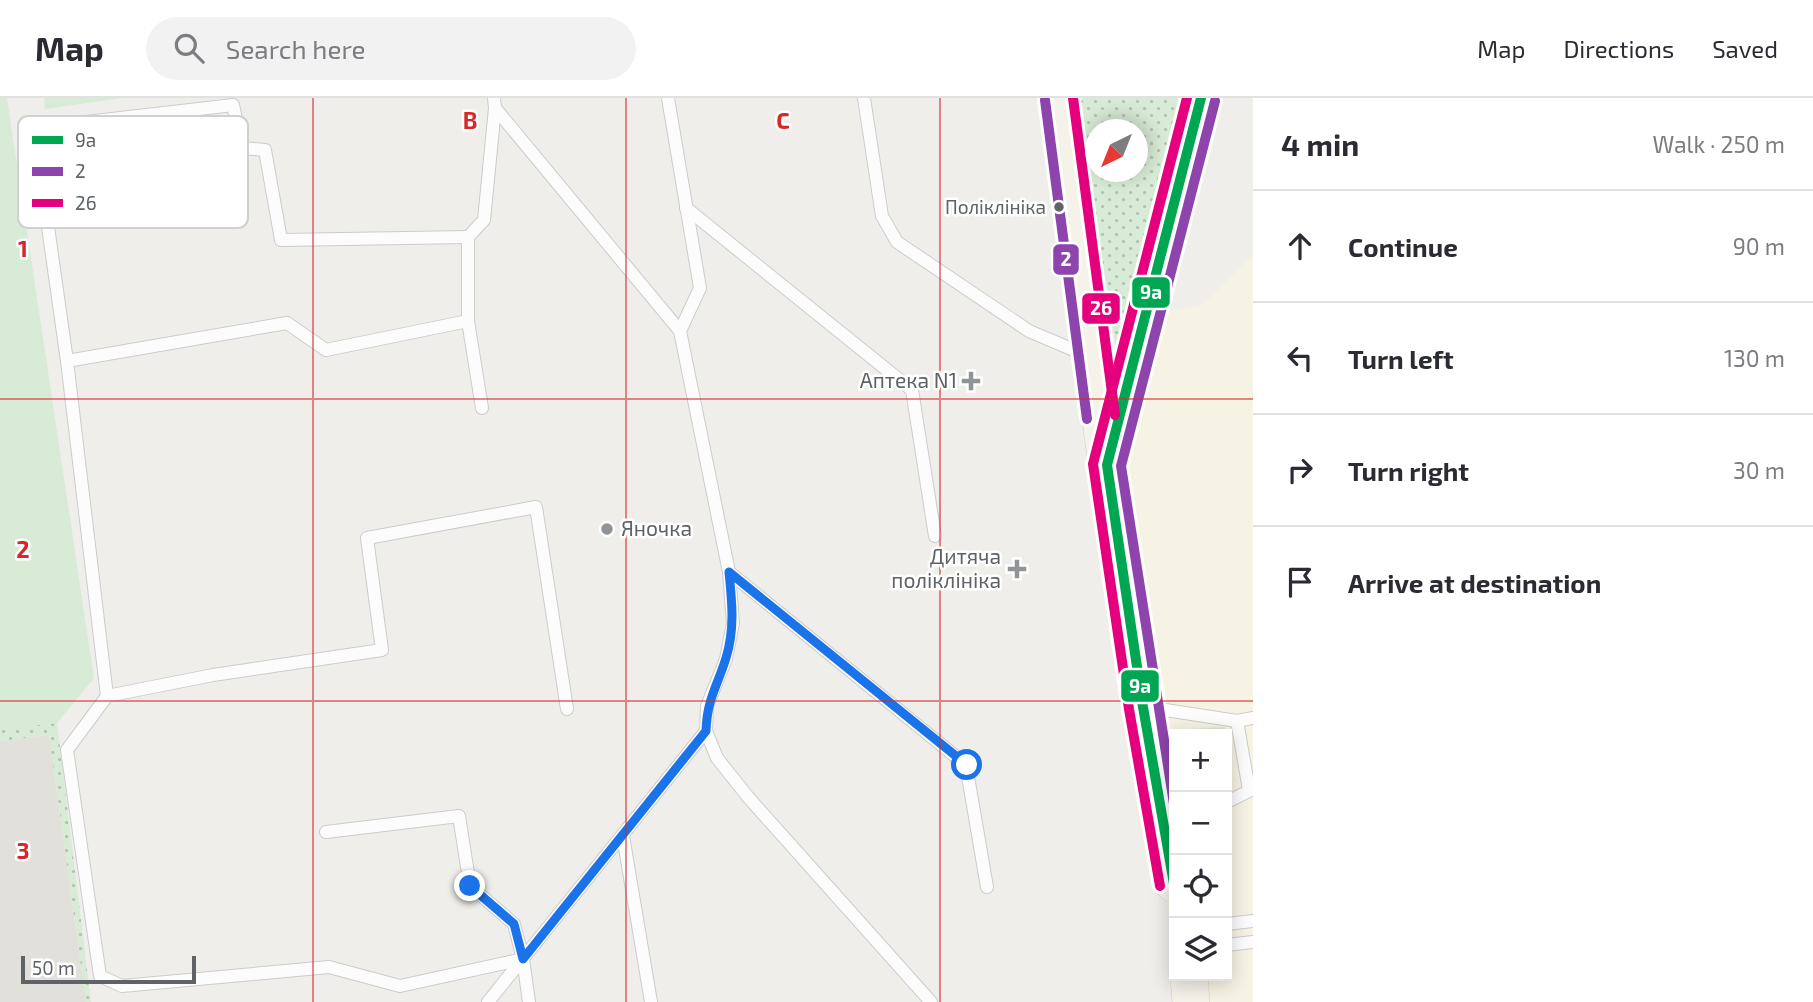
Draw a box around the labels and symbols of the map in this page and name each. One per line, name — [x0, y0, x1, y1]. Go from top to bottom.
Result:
text: B — [463, 106, 477, 134]
text: C — [776, 106, 790, 134]
legend — [18, 116, 248, 228]
north arrow — [1085, 119, 1148, 182]
text: 9а — [75, 128, 96, 151]
text: 2 — [75, 159, 86, 182]
text: 26 — [75, 191, 97, 214]
place label: Поліклініка — [945, 195, 1046, 218]
marker: Поліклініка — [1052, 200, 1066, 214]
text: 1 — [18, 234, 28, 262]
line badge: 2 — [1052, 243, 1080, 276]
text: 2 — [1060, 247, 1072, 270]
line badge: 9а — [1131, 276, 1171, 309]
text: 9а — [1140, 280, 1162, 303]
line badge: 26 — [1081, 292, 1121, 325]
text: 26 — [1090, 296, 1112, 319]
place label: Аптека N1 — [860, 367, 957, 392]
marker: Аптека N1 — [963, 373, 979, 389]
place label: Яночка — [621, 515, 692, 540]
marker: Яночка — [599, 521, 615, 537]
text: 2 — [16, 535, 30, 563]
place label: Дитяча поліклініка — [891, 543, 1001, 592]
marker: Дитяча поліклініка — [1007, 559, 1027, 579]
line badge: 9а — [1120, 669, 1160, 703]
text: 9а — [1129, 674, 1151, 697]
route start — [951, 749, 982, 780]
text: 3 — [16, 836, 30, 864]
route end — [454, 870, 485, 901]
scale bar — [21, 953, 196, 985]

